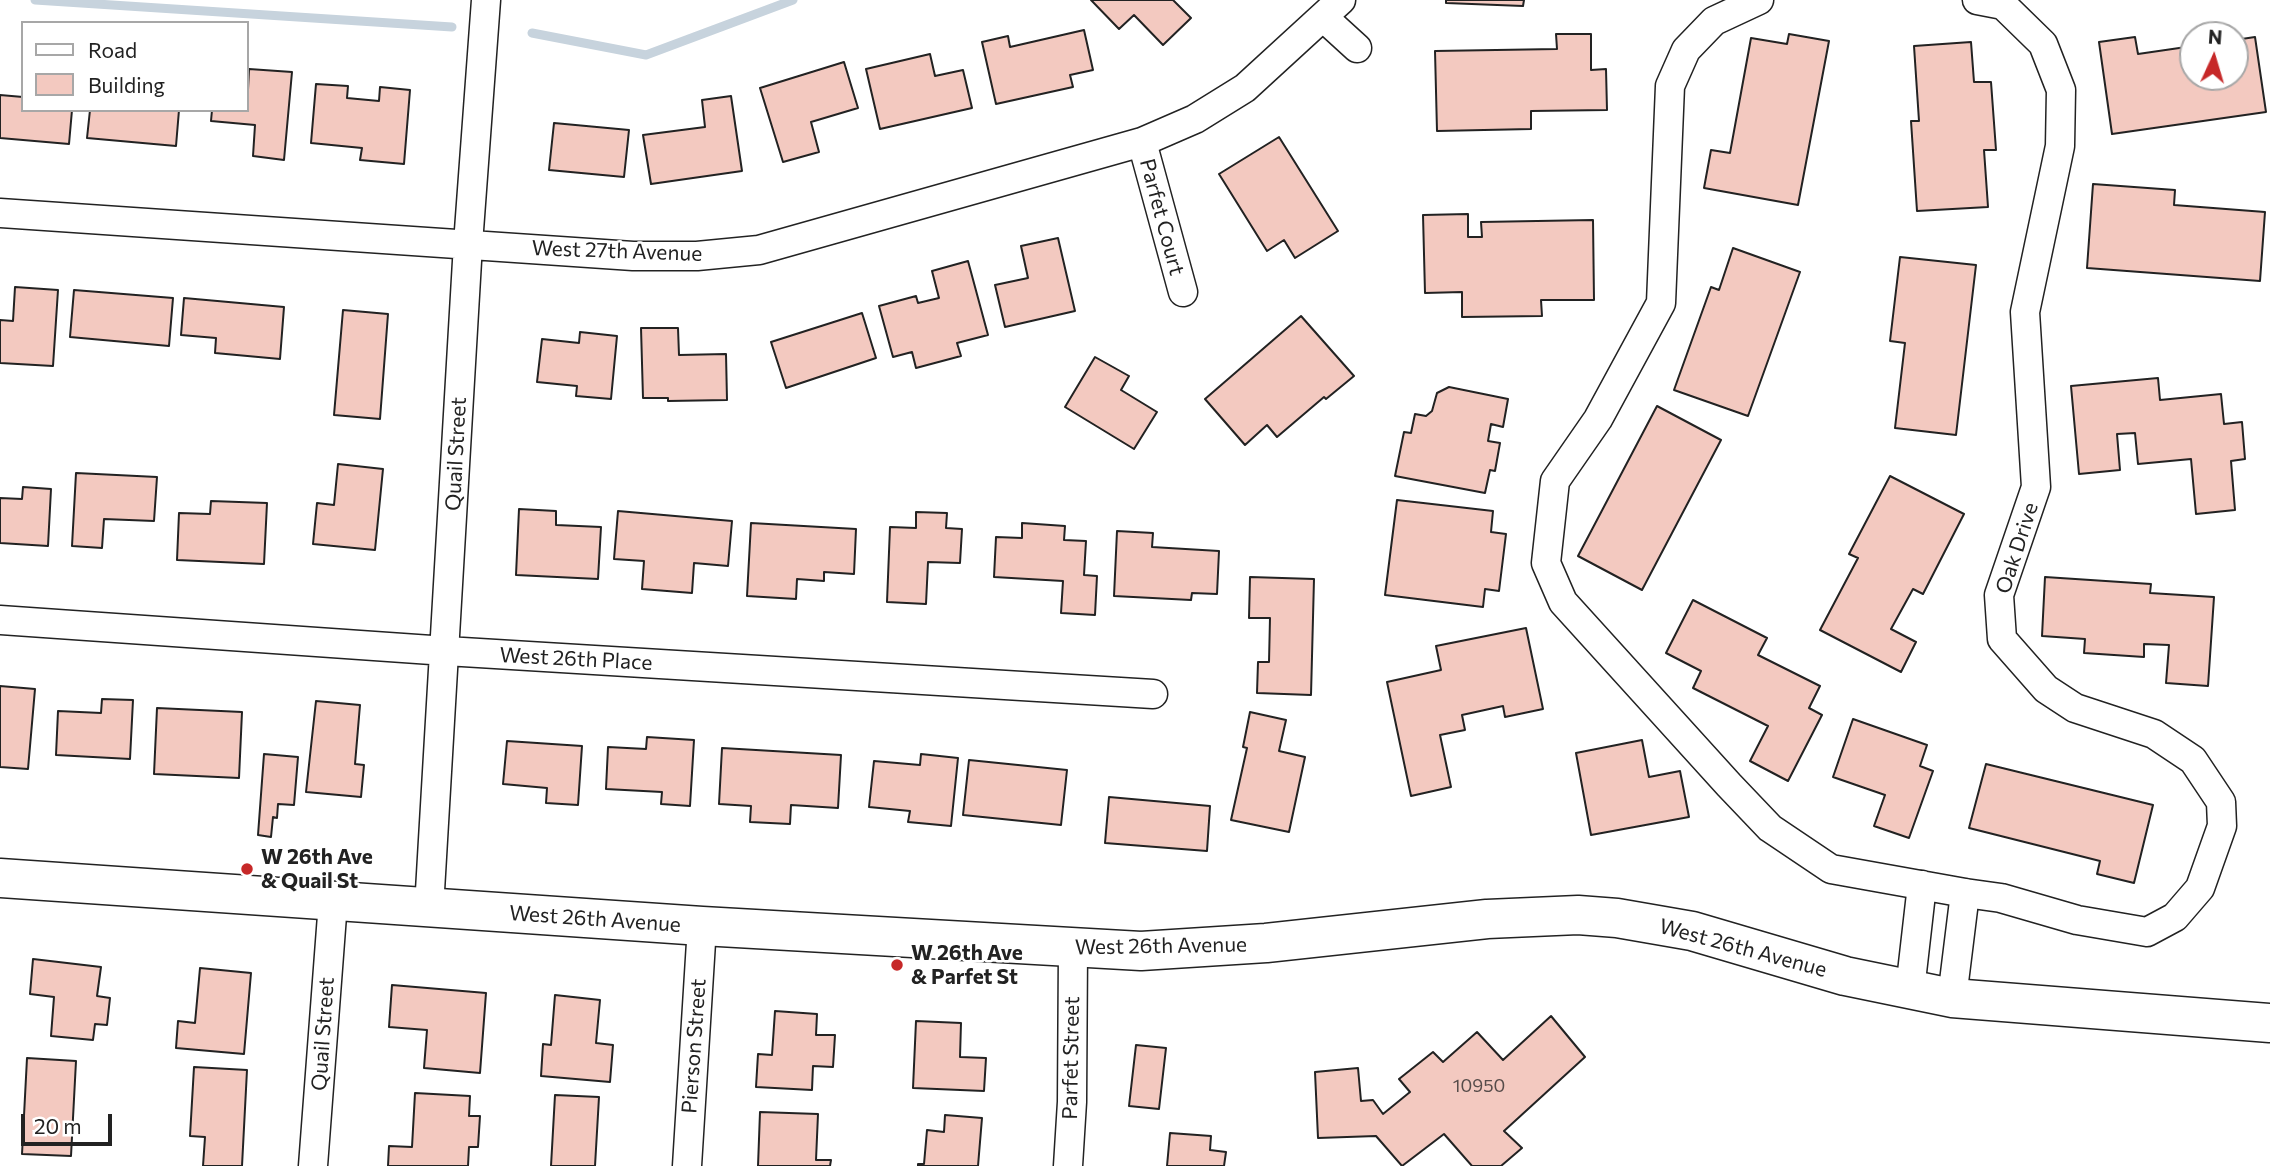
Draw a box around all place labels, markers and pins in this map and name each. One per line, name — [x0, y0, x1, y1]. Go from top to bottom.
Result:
place label: W 26th Ave & Quail St — [261, 844, 373, 894]
marker: W 26th Ave & Quail St — [239, 861, 255, 877]
place label: W 26th Ave & Parfet St — [911, 940, 1023, 990]
marker: W 26th Ave & Parfet St — [889, 957, 905, 973]

